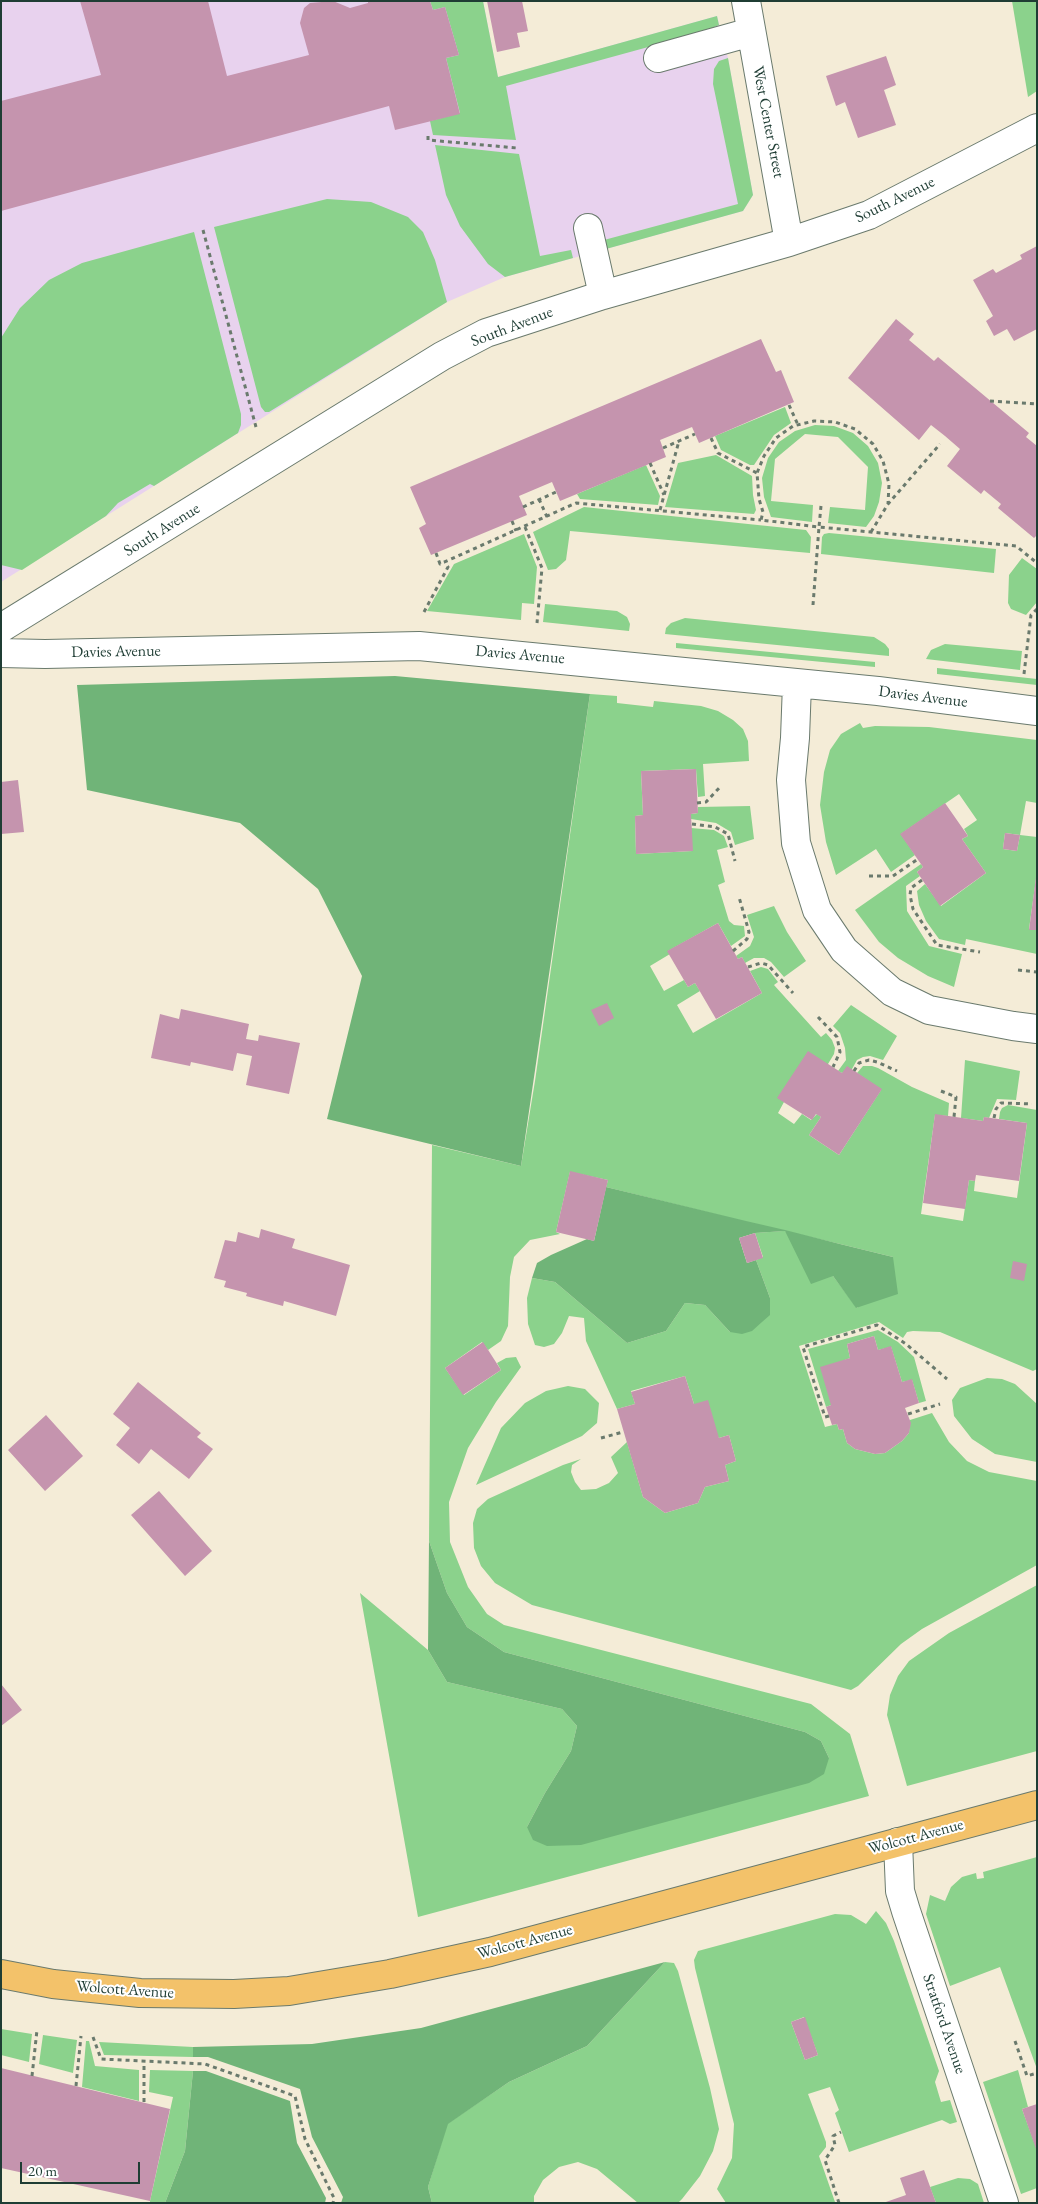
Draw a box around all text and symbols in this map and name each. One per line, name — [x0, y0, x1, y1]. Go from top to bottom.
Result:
street label: West Center Street — [748, 64, 788, 180]
street label: South Avenue — [852, 172, 938, 228]
street label: South Avenue — [468, 303, 556, 351]
street label: South Avenue — [120, 499, 204, 561]
street label: Davies Avenue — [71, 642, 161, 662]
street label: Davies Avenue — [475, 642, 565, 668]
street label: Davies Avenue — [877, 682, 969, 712]
street label: Wolcott Avenue — [866, 1815, 966, 1859]
street label: Wolcott Avenue — [475, 1920, 575, 1964]
street label: Stratford Avenue — [918, 1972, 970, 2076]
street label: Wolcott Avenue — [76, 1977, 174, 2003]
scale bar — [22, 2152, 142, 2184]
text: 20 m — [28, 2161, 57, 2180]

